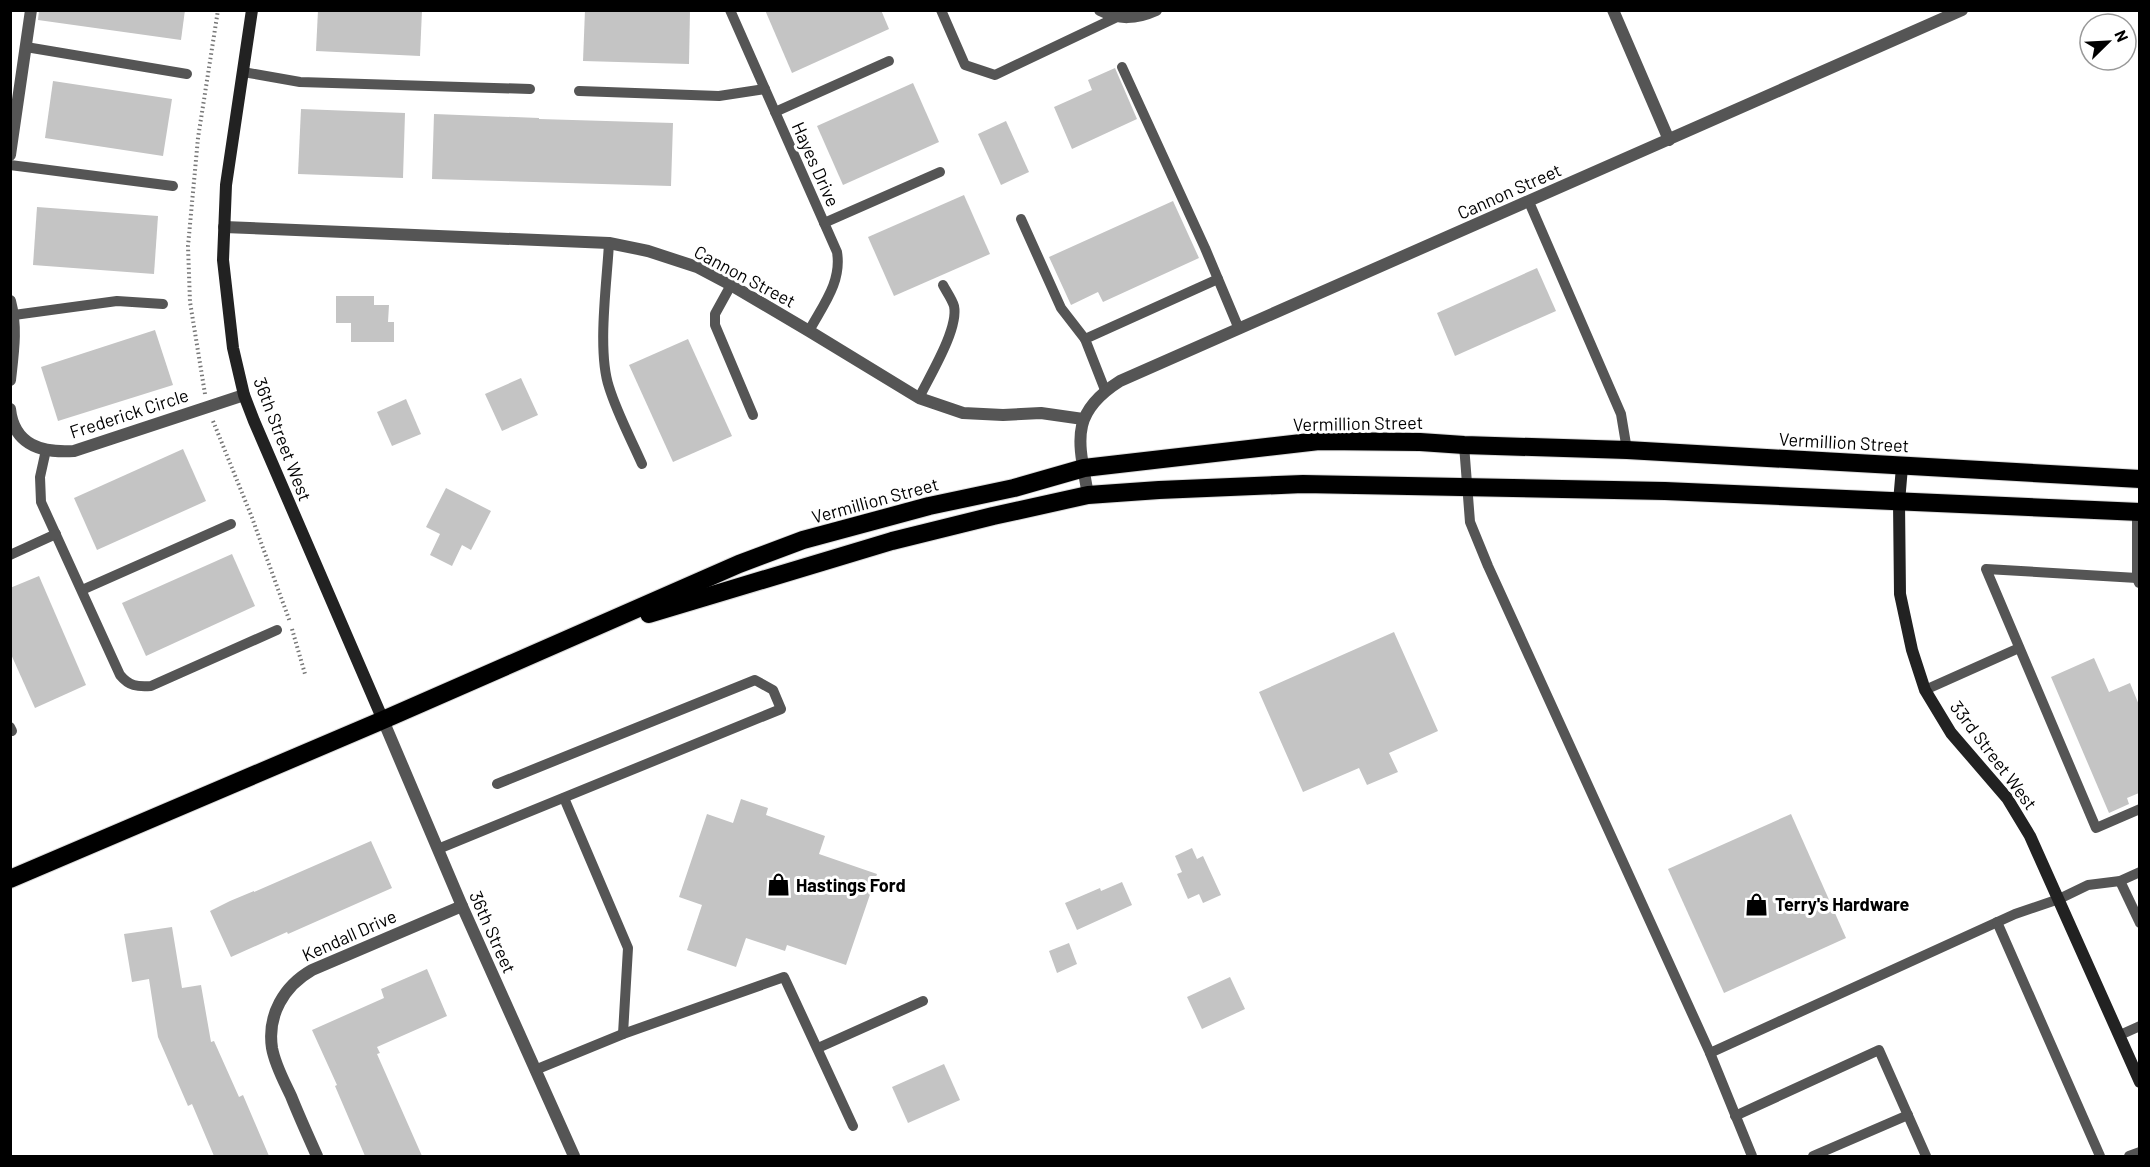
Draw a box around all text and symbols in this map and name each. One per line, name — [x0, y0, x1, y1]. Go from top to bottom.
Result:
north arrow — [2078, 12, 2138, 72]
text: N — [2111, 27, 2133, 44]
street label: Hayes Drive — [788, 118, 844, 210]
street label: Cannon Street — [1454, 158, 1564, 224]
street label: Cannon Street — [691, 240, 799, 312]
street label: 36th Street West — [249, 374, 317, 504]
street label: Frederick Circle — [67, 383, 191, 443]
street label: Vermillion Street — [1293, 411, 1423, 435]
street label: Vermillion Street — [1778, 428, 1910, 456]
street label: Vermillion Street — [809, 472, 941, 528]
street label: 33rd Street West — [1946, 696, 2042, 814]
shop icon: Hastings Ford — [765, 872, 791, 898]
place label: Hastings Ford — [796, 874, 906, 896]
street label: 36th Street — [465, 888, 521, 976]
shop icon: Terry's Hardware — [1744, 891, 1770, 917]
place label: Terry's Hardware — [1775, 893, 1910, 915]
street label: Kendall Drive — [298, 904, 400, 966]

